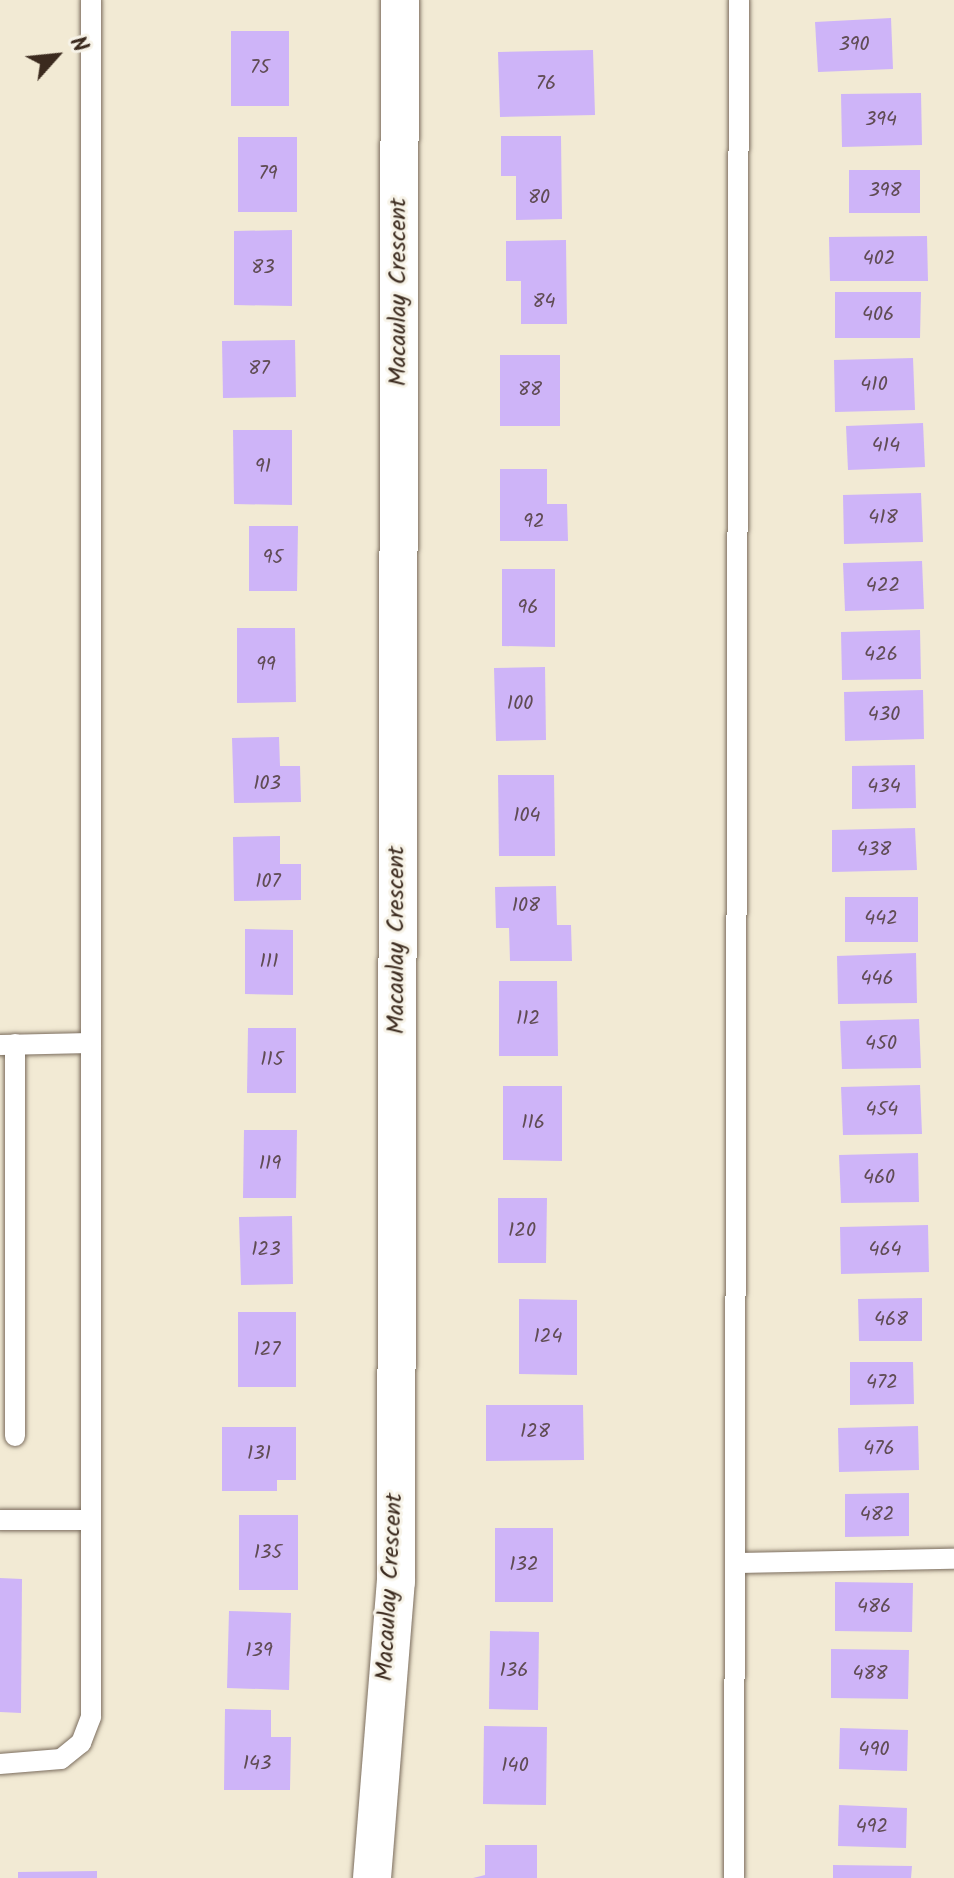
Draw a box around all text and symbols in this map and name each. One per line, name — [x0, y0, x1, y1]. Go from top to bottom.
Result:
north arrow — [16, 16, 96, 96]
text: N — [59, 31, 97, 59]
house number: 390 — [838, 33, 870, 57]
house number: 75 — [250, 56, 270, 80]
house number: 76 — [536, 72, 556, 96]
house number: 394 — [865, 108, 897, 132]
house number: 79 — [259, 162, 277, 186]
house number: 398 — [868, 179, 902, 203]
house number: 80 — [528, 186, 550, 210]
street label: Macaulay Crescent — [385, 198, 413, 386]
house number: 402 — [863, 247, 895, 271]
house number: 83 — [251, 256, 275, 280]
house number: 84 — [532, 290, 556, 314]
house number: 406 — [862, 303, 894, 327]
house number: 87 — [248, 357, 270, 381]
house number: 410 — [860, 373, 888, 397]
house number: 88 — [518, 378, 542, 402]
house number: 414 — [872, 434, 900, 458]
house number: 91 — [255, 455, 271, 479]
house number: 418 — [868, 506, 898, 530]
house number: 92 — [523, 510, 545, 534]
house number: 95 — [263, 546, 283, 570]
house number: 422 — [866, 574, 900, 598]
house number: 96 — [518, 596, 538, 620]
house number: 426 — [864, 643, 898, 667]
house number: 99 — [256, 653, 276, 677]
house number: 100 — [507, 692, 533, 716]
house number: 430 — [868, 703, 900, 727]
house number: 103 — [253, 772, 281, 796]
house number: 434 — [867, 775, 901, 799]
house number: 104 — [513, 804, 541, 828]
house number: 438 — [857, 838, 891, 862]
street label: Macaulay Crescent — [383, 846, 411, 1034]
house number: 107 — [255, 870, 281, 894]
house number: 108 — [512, 894, 540, 918]
house number: 442 — [864, 907, 898, 931]
house number: 111 — [260, 950, 278, 974]
house number: 446 — [860, 967, 894, 991]
house number: 112 — [516, 1007, 540, 1031]
house number: 450 — [865, 1032, 897, 1056]
house number: 115 — [260, 1048, 284, 1072]
house number: 454 — [866, 1098, 898, 1122]
house number: 116 — [521, 1111, 545, 1135]
house number: 119 — [259, 1152, 281, 1176]
house number: 460 — [863, 1166, 895, 1190]
house number: 120 — [508, 1219, 536, 1243]
house number: 123 — [251, 1238, 281, 1262]
house number: 464 — [868, 1238, 902, 1262]
house number: 468 — [874, 1308, 908, 1332]
house number: 124 — [534, 1325, 562, 1349]
house number: 127 — [253, 1338, 281, 1362]
house number: 472 — [866, 1371, 898, 1395]
house number: 128 — [520, 1420, 550, 1444]
house number: 476 — [863, 1437, 895, 1461]
house number: 131 — [247, 1442, 271, 1466]
street label: Macaulay Crescent — [371, 1492, 409, 1682]
house number: 482 — [860, 1503, 894, 1527]
house number: 135 — [254, 1541, 282, 1565]
house number: 132 — [509, 1553, 539, 1577]
house number: 486 — [857, 1595, 891, 1619]
house number: 139 — [245, 1639, 273, 1663]
house number: 136 — [500, 1659, 528, 1683]
house number: 488 — [852, 1662, 888, 1686]
house number: 490 — [859, 1738, 889, 1762]
house number: 143 — [243, 1752, 271, 1776]
house number: 140 — [501, 1754, 529, 1778]
house number: 492 — [856, 1815, 888, 1839]

